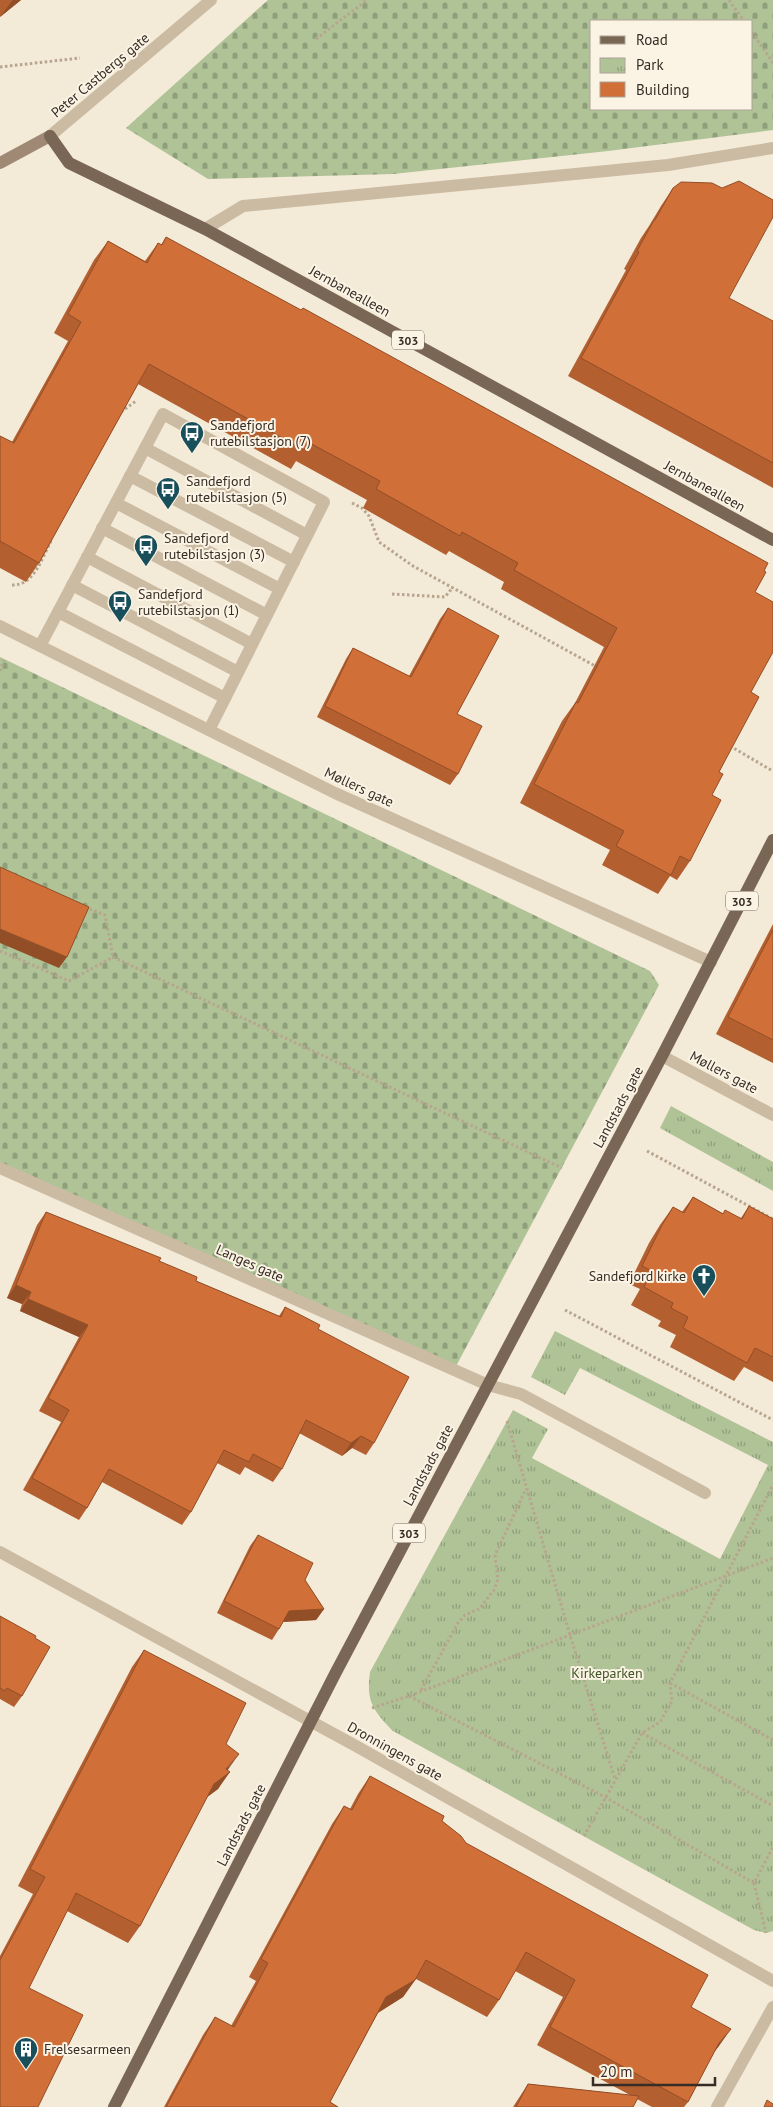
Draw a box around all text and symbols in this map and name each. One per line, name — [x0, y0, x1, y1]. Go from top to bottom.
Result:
legend — [590, 20, 753, 110]
street label: Peter Castbergs gate — [47, 29, 153, 121]
text: Road — [636, 30, 668, 49]
text: Park — [636, 55, 664, 74]
text: Building — [636, 80, 690, 99]
street label: Jernbanealleen — [306, 261, 394, 321]
road number: 303 — [392, 330, 424, 350]
place label: Sandefjord rutebilstasjon (7) — [210, 416, 311, 450]
bus stop icon: Sandefjord rutebilstasjon (7) — [179, 420, 205, 454]
street label: Jernbanealleen — [661, 456, 749, 516]
place label: Sandefjord rutebilstasjon (5) — [186, 472, 287, 506]
bus stop icon: Sandefjord rutebilstasjon (5) — [155, 476, 181, 510]
place label: Sandefjord rutebilstasjon (3) — [164, 529, 265, 563]
bus stop icon: Sandefjord rutebilstasjon (3) — [133, 533, 159, 567]
place label: Sandefjord rutebilstasjon (1) — [138, 585, 239, 619]
bus stop icon: Sandefjord rutebilstasjon (1) — [107, 589, 133, 623]
street label: Møllers gate — [321, 763, 397, 811]
road number: 303 — [726, 891, 758, 910]
street label: Møllers gate — [687, 1047, 761, 1097]
street label: Landstads gate — [589, 1063, 647, 1151]
street label: Langes gate — [213, 1240, 287, 1286]
church icon: Sandefjord kirke — [691, 1263, 717, 1297]
place label: Sandefjord kirke — [589, 1267, 686, 1285]
street label: Landstads gate — [399, 1421, 457, 1509]
road number: 303 — [393, 1524, 425, 1542]
park label: Kirkeparken — [571, 1664, 643, 1682]
street label: Dronningens gate — [344, 1717, 446, 1785]
street label: Landstads gate — [213, 1781, 269, 1869]
building icon: Frelsesarmeen — [13, 2036, 39, 2070]
place label: Frelsesarmeen — [44, 2040, 131, 2058]
scale bar — [593, 2054, 716, 2086]
text: 20 m — [600, 2062, 633, 2081]

